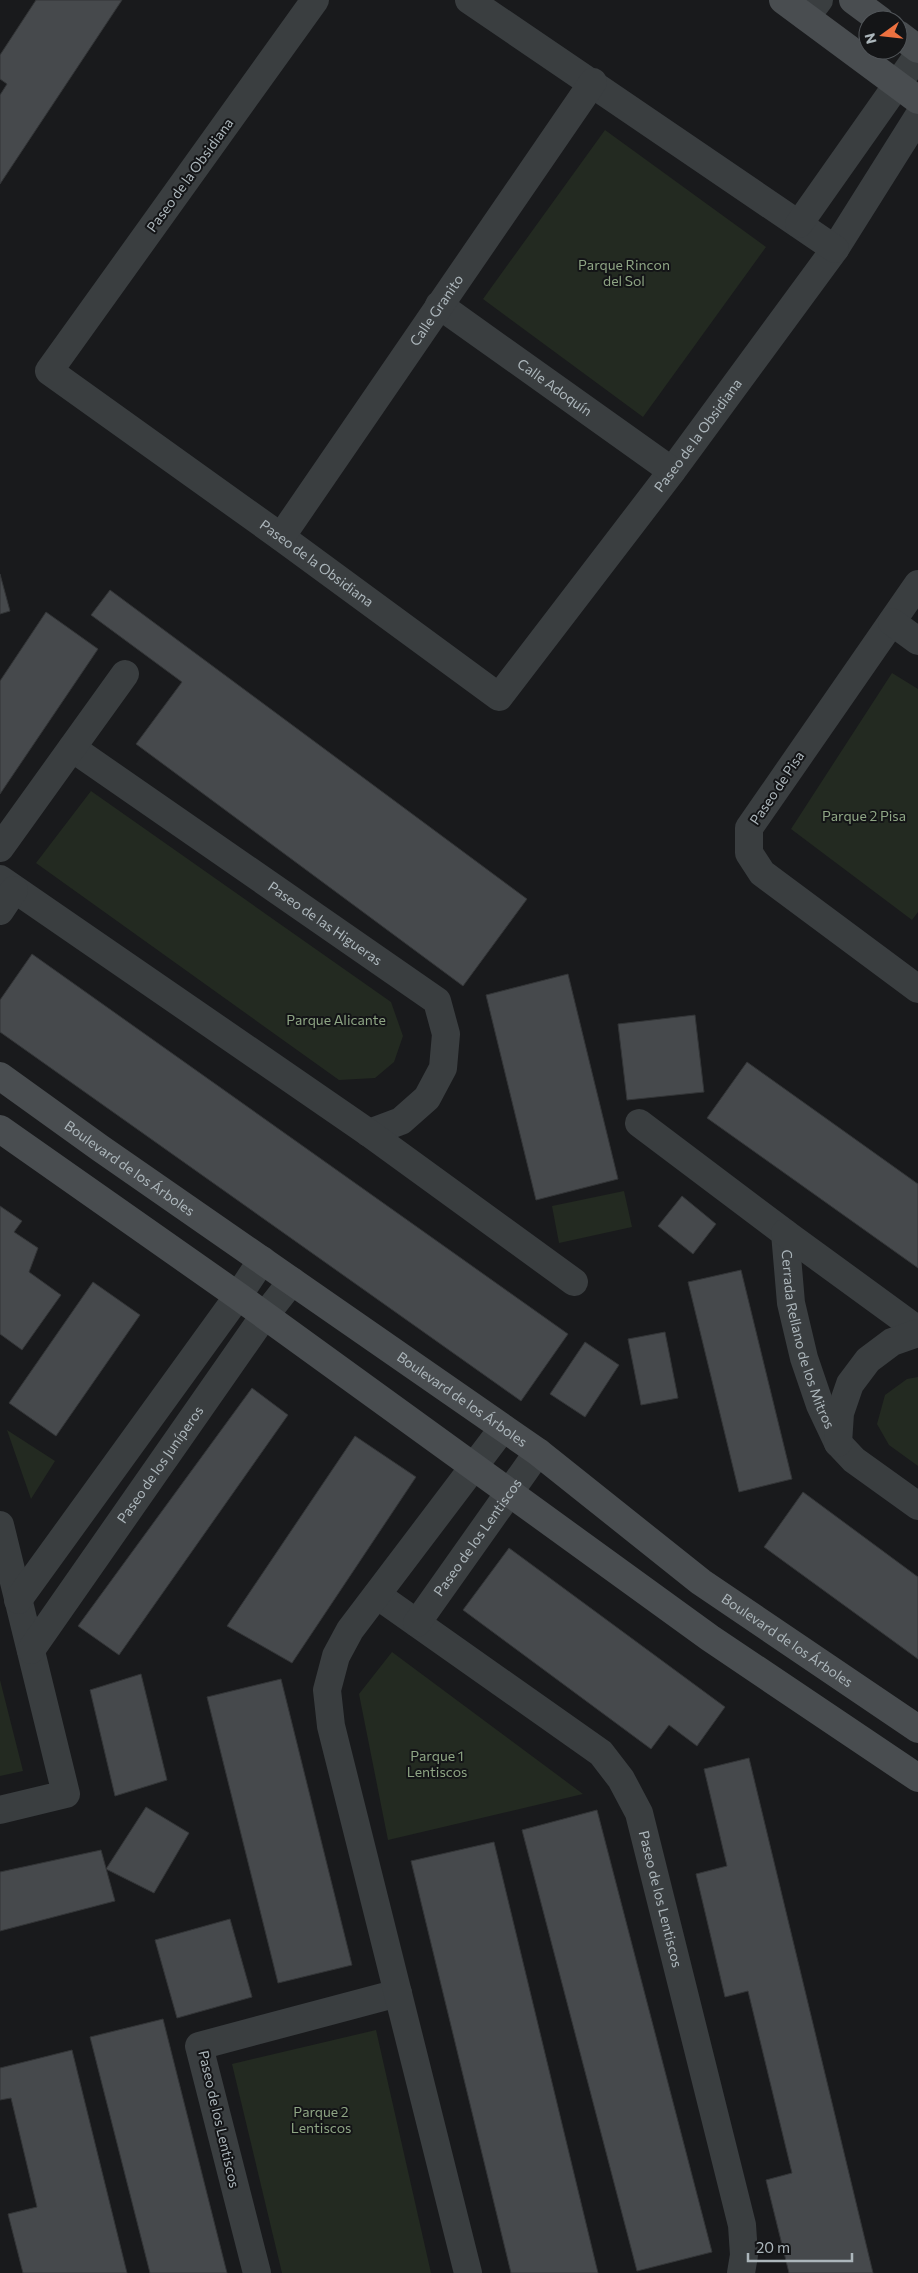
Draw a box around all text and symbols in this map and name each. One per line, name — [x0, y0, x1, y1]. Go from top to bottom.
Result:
north arrow — [858, 10, 908, 60]
text: N — [860, 31, 880, 46]
street label: Paseo de la Obsidiana — [143, 114, 237, 235]
park label: Parque Rincon del Sol — [578, 256, 670, 289]
street label: Calle Granito — [406, 271, 467, 349]
street label: Calle Adoquín — [514, 355, 596, 419]
street label: Paseo de la Obsidiana — [650, 375, 745, 495]
street label: Paseo de la Obsidiana — [257, 516, 377, 610]
street label: Paseo de Pisa — [746, 748, 807, 828]
park label: Parque 2 Pisa — [822, 807, 906, 824]
street label: Paseo de las Higueras — [265, 878, 386, 969]
park label: Parque Alicante — [286, 1011, 386, 1028]
street label: Boulevard de los Árboles — [62, 1116, 198, 1219]
street label: Cerrada Rellano de los Mitros — [778, 1249, 839, 1431]
street label: Boulevard de los Árboles — [394, 1348, 531, 1450]
street label: Paseo de los Juníperos — [113, 1402, 207, 1526]
street label: Paseo de los Lentiscos — [430, 1475, 525, 1599]
street label: Boulevard de los Árboles — [719, 1590, 856, 1690]
park label: Parque 1 Lentiscos — [407, 1747, 467, 1780]
street label: Paseo de los Lentiscos — [636, 1829, 686, 1969]
street label: Paseo de los Lentiscos — [195, 2049, 244, 2189]
park label: Parque 2 Lentiscos — [291, 2103, 351, 2136]
scale bar — [748, 2230, 852, 2262]
text: 20 m — [756, 2238, 790, 2256]

